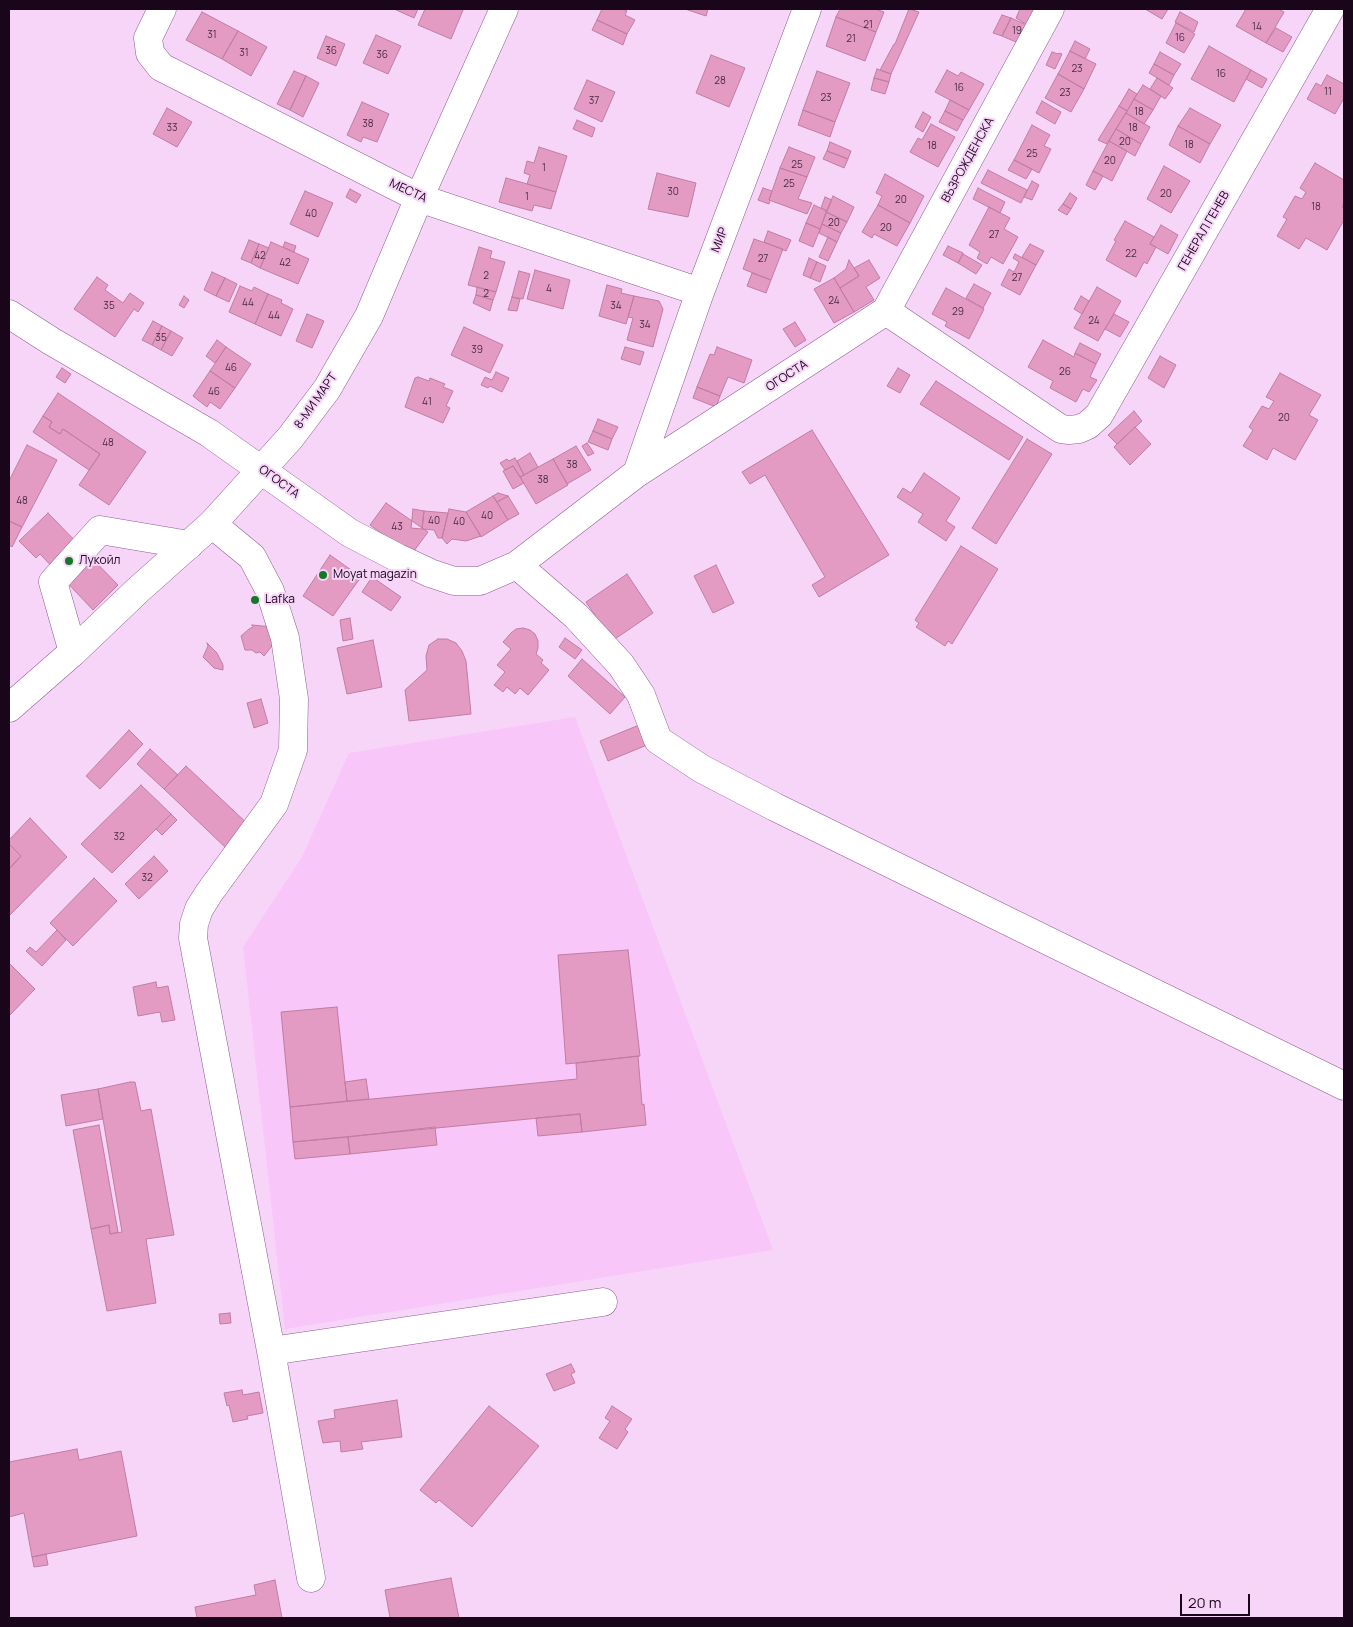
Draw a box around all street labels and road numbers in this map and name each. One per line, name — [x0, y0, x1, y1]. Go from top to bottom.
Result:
street label: ВЪЗРОЖДЕНСКА — [939, 115, 997, 205]
street label: МЕСТА — [387, 176, 429, 206]
street label: ГЕНЕРАЛ ГЕНЕВ — [1175, 189, 1233, 273]
street label: МИР — [709, 225, 731, 255]
street label: ОГОСТА — [763, 357, 811, 395]
street label: 8-МИ МАРТ — [292, 370, 340, 432]
street label: ОГОСТА — [256, 462, 302, 502]

